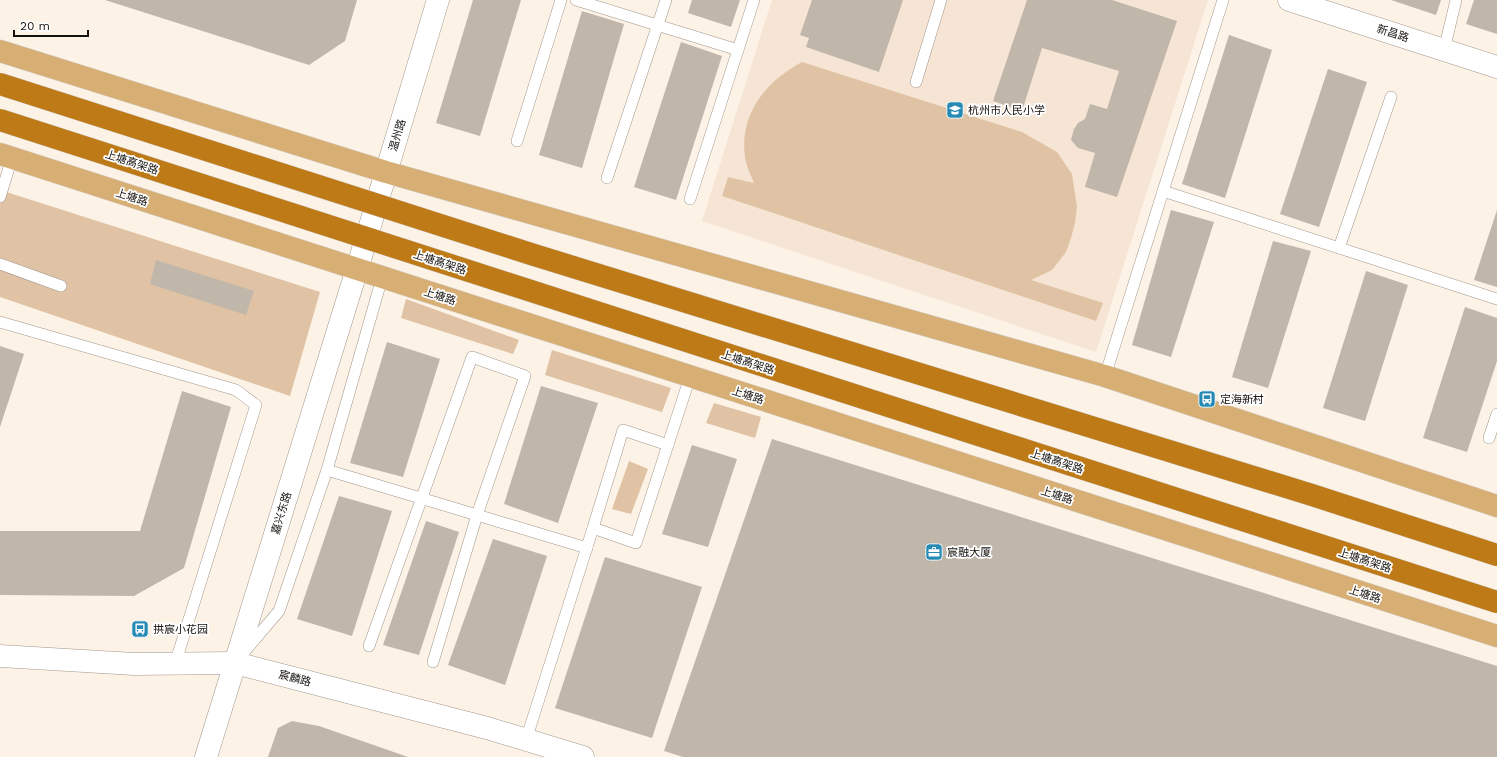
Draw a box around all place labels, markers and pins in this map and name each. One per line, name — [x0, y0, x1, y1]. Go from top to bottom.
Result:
school or university icon: 杭州市人民小学 — [945, 100, 965, 120]
place label: 杭州市人民小学 — [968, 104, 1045, 117]
bus stop icon: 定海新村 — [1197, 389, 1217, 409]
place label: 定海新村 — [1220, 393, 1264, 406]
office icon: 宸融大厦 — [924, 542, 944, 562]
place label: 宸融大厦 — [947, 546, 991, 559]
bus stop icon: 拱宸小花园 — [130, 619, 150, 639]
place label: 拱宸小花园 — [153, 623, 208, 636]

